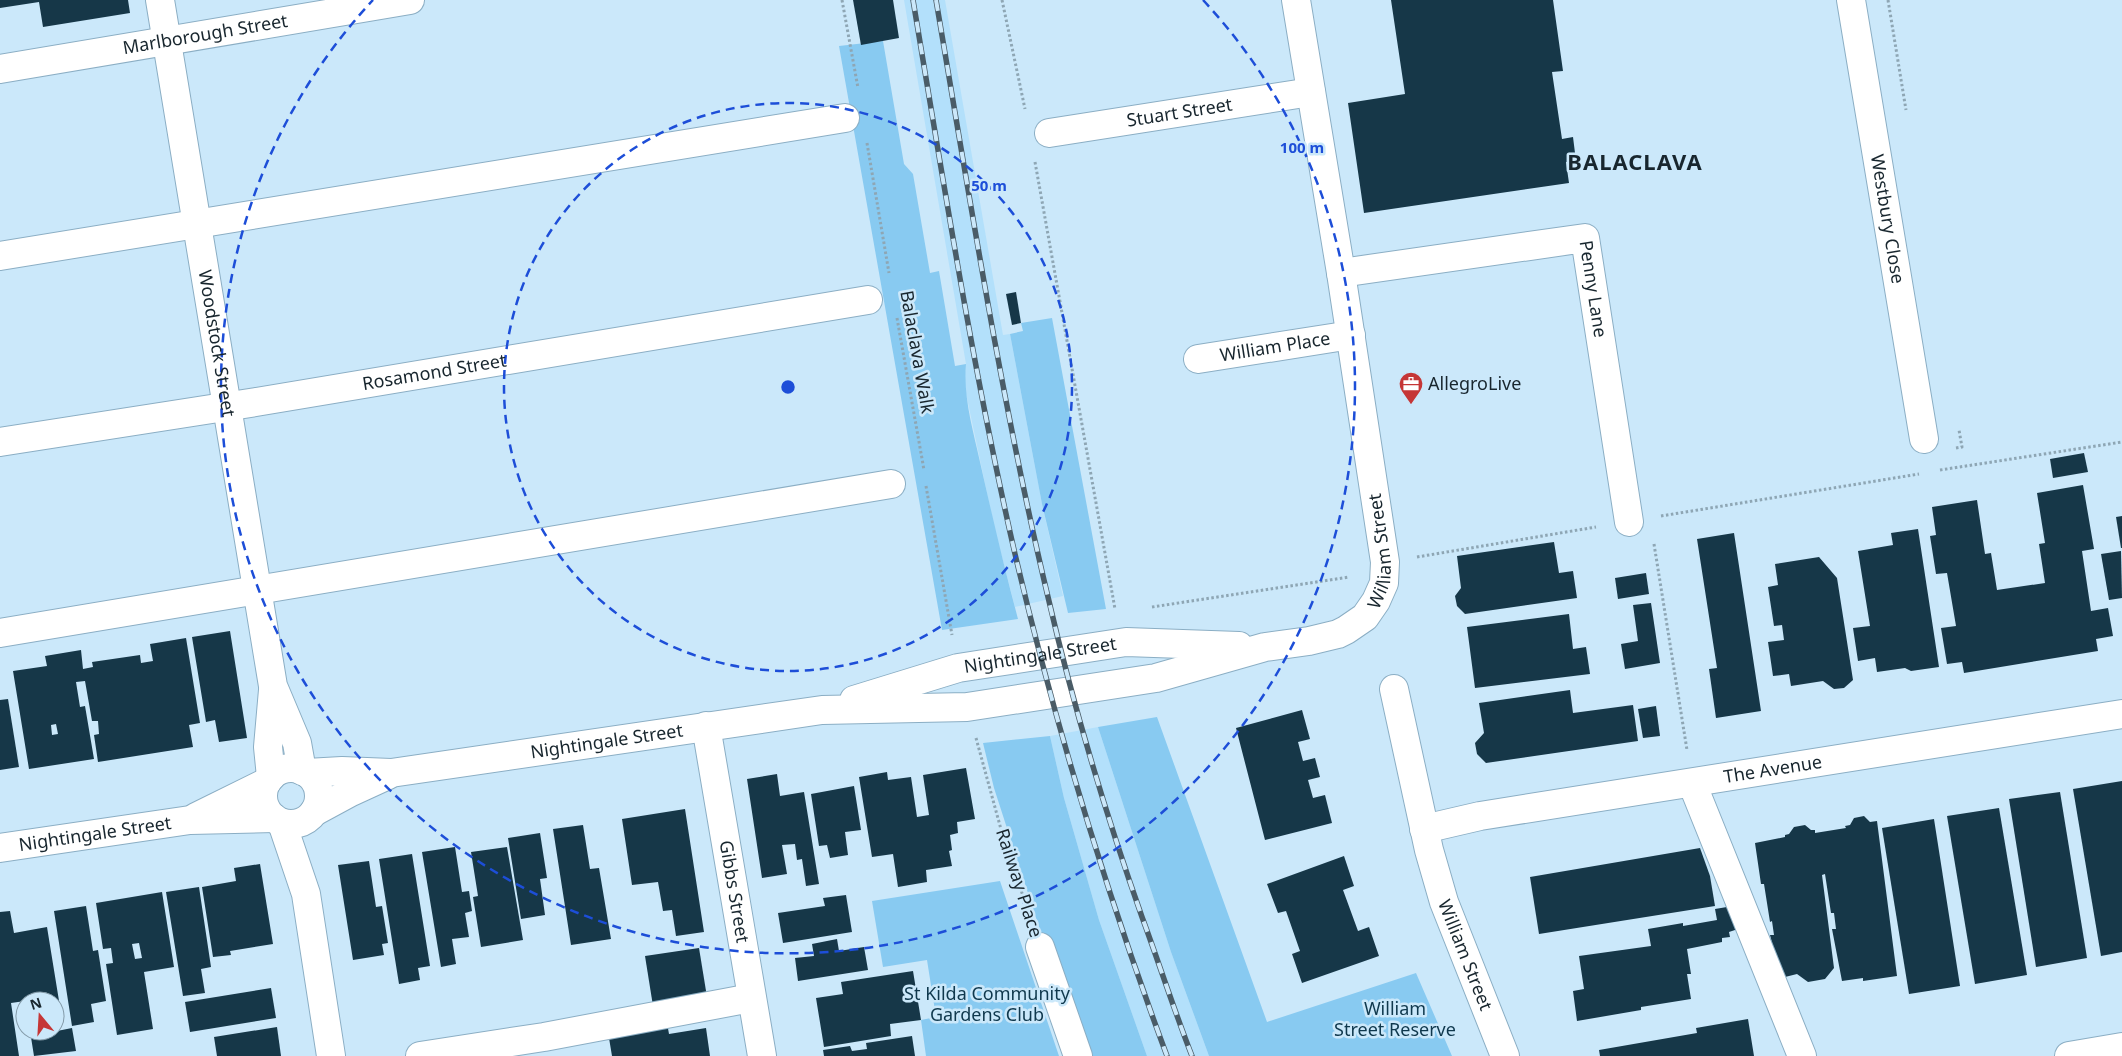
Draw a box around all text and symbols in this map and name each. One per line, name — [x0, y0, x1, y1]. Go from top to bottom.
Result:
street label: Marlborough Street — [121, 8, 290, 59]
street label: Stuart Street — [1125, 91, 1234, 132]
text: 100 m — [1280, 137, 1324, 157]
district label: BALACLAVA — [1567, 146, 1703, 176]
street label: Westbury Close — [1866, 152, 1911, 285]
text: 50 m — [971, 175, 1007, 195]
street label: Penny Lane — [1575, 238, 1613, 339]
street label: Woodstock Street — [194, 268, 242, 419]
street label: Balaclava Walk — [895, 288, 941, 416]
street label: William Place — [1218, 325, 1332, 366]
street label: Rosamond Street — [360, 347, 509, 395]
office icon: AllegroLive — [1398, 371, 1424, 405]
place label: AllegroLive — [1428, 371, 1521, 395]
centre of rings — [779, 378, 797, 396]
street label: William Street — [1361, 492, 1396, 612]
street label: Nightingale Street — [962, 631, 1118, 678]
street label: Nightingale Street — [529, 717, 685, 763]
street label: The Avenue — [1722, 749, 1824, 788]
street label: Nightingale Street — [17, 810, 173, 856]
street label: Railway Place — [991, 825, 1049, 940]
street label: Gibbs Street — [715, 838, 756, 945]
street label: William Street — [1433, 896, 1499, 1014]
park label: St Kilda Community Gardens Club — [904, 981, 1071, 1026]
north arrow — [15, 991, 65, 1041]
text: N — [27, 992, 44, 1014]
park label: William Street Reserve — [1334, 996, 1456, 1041]

